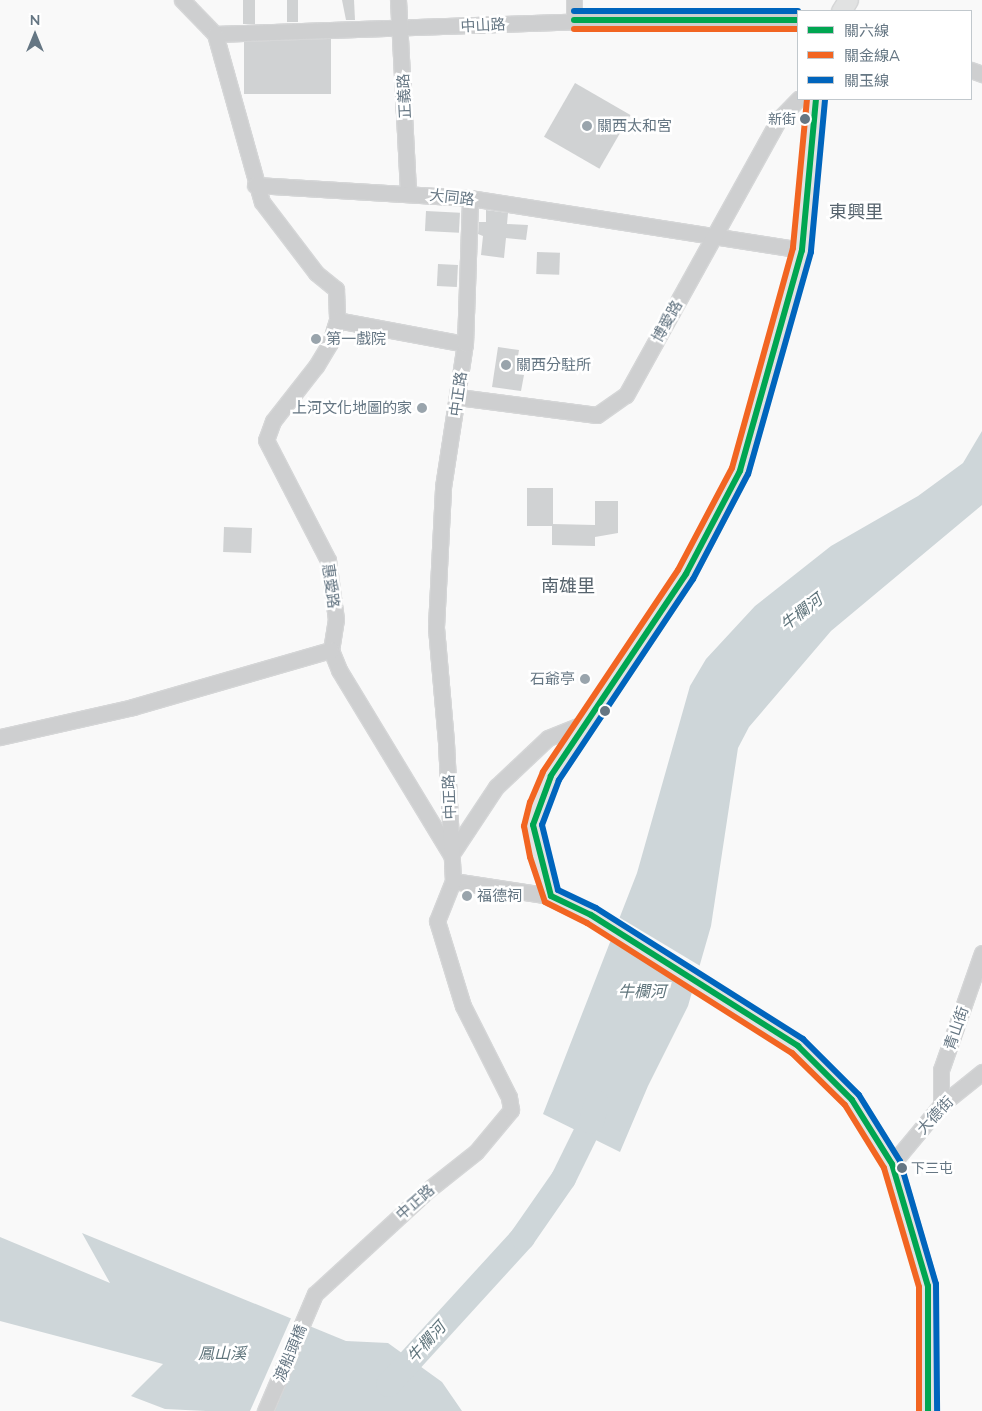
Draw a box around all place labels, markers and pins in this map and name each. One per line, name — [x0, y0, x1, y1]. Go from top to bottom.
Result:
place label: 新街 — [768, 111, 796, 127]
marker: 新街 — [800, 114, 810, 124]
place label: 關西太和宮 — [597, 117, 672, 135]
marker: 關西太和宮 — [581, 120, 593, 132]
place label: 第一戲院 — [326, 330, 386, 348]
marker: 第一戲院 — [310, 333, 322, 345]
place label: 關西分駐所 — [516, 356, 591, 374]
marker: 關西分駐所 — [500, 359, 512, 371]
place label: 上河文化地圖的家 — [292, 399, 412, 417]
marker: 上河文化地圖的家 — [416, 402, 428, 414]
place label: 石爺亭 — [530, 670, 575, 688]
marker: 石爺亭 — [579, 673, 591, 685]
unlabelled marker — [600, 706, 610, 716]
place label: 福德祠 — [477, 887, 522, 905]
marker: 福德祠 — [461, 890, 473, 902]
place label: 下三屯 — [911, 1160, 953, 1176]
marker: 下三屯 — [897, 1163, 907, 1173]

